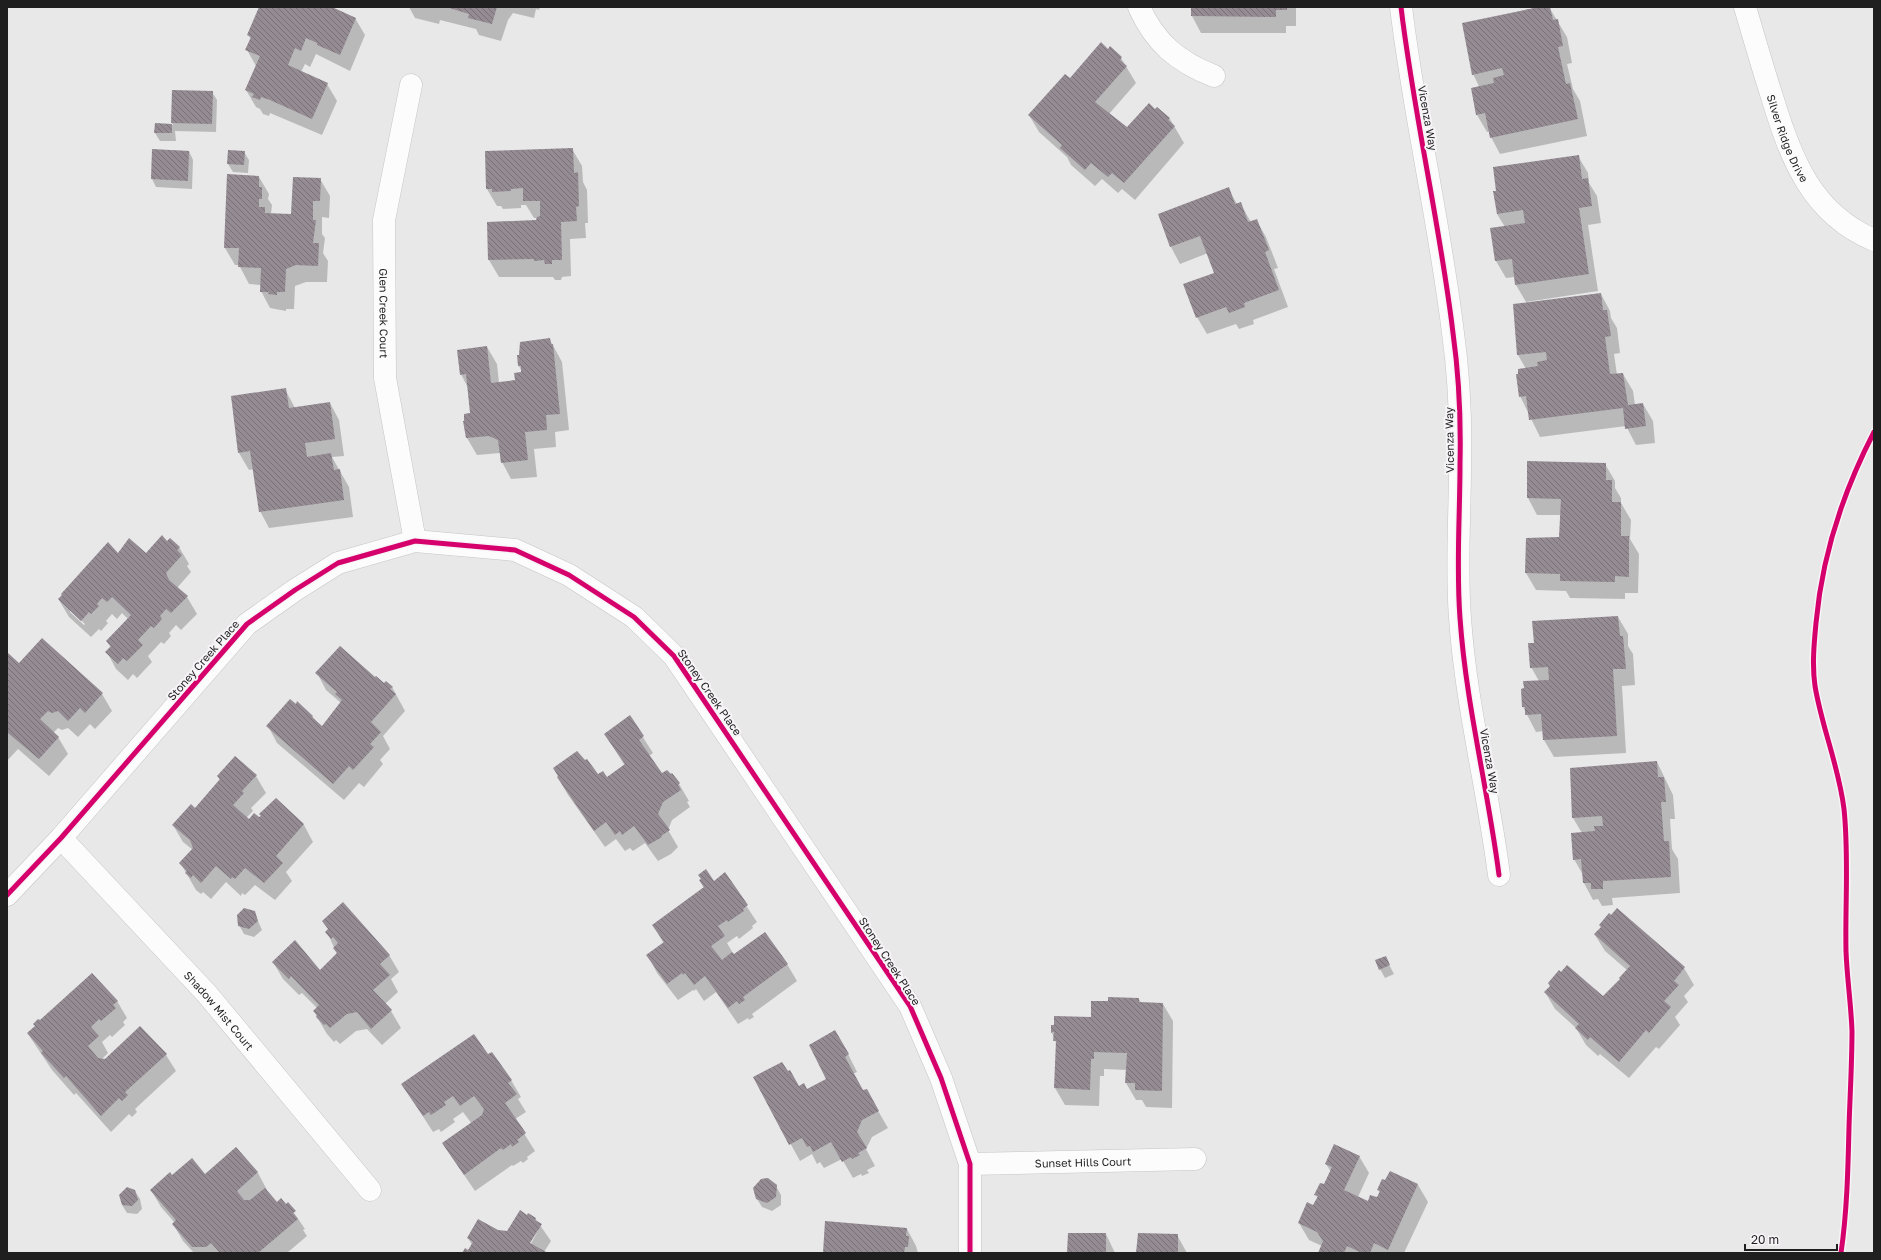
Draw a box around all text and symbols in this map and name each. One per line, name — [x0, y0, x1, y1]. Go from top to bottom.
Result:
street label: Vicenza Way — [1416, 84, 1440, 152]
street label: Silver Ridge Drive — [1765, 93, 1812, 184]
street label: Glen Creek Court — [378, 268, 391, 358]
street label: Vicenza Way — [1442, 407, 1456, 473]
street label: Stoney Creek Place — [165, 617, 241, 703]
street label: Stoney Creek Place — [675, 646, 745, 738]
street label: Vicenza Way — [1478, 727, 1502, 795]
street label: Stoney Creek Place — [857, 915, 923, 1007]
street label: Shadow Mist Court — [182, 968, 257, 1052]
street label: Sunset Hills Court — [1035, 1154, 1131, 1169]
scale bar — [1745, 1226, 1837, 1252]
text: 20 m — [1751, 1232, 1779, 1247]

